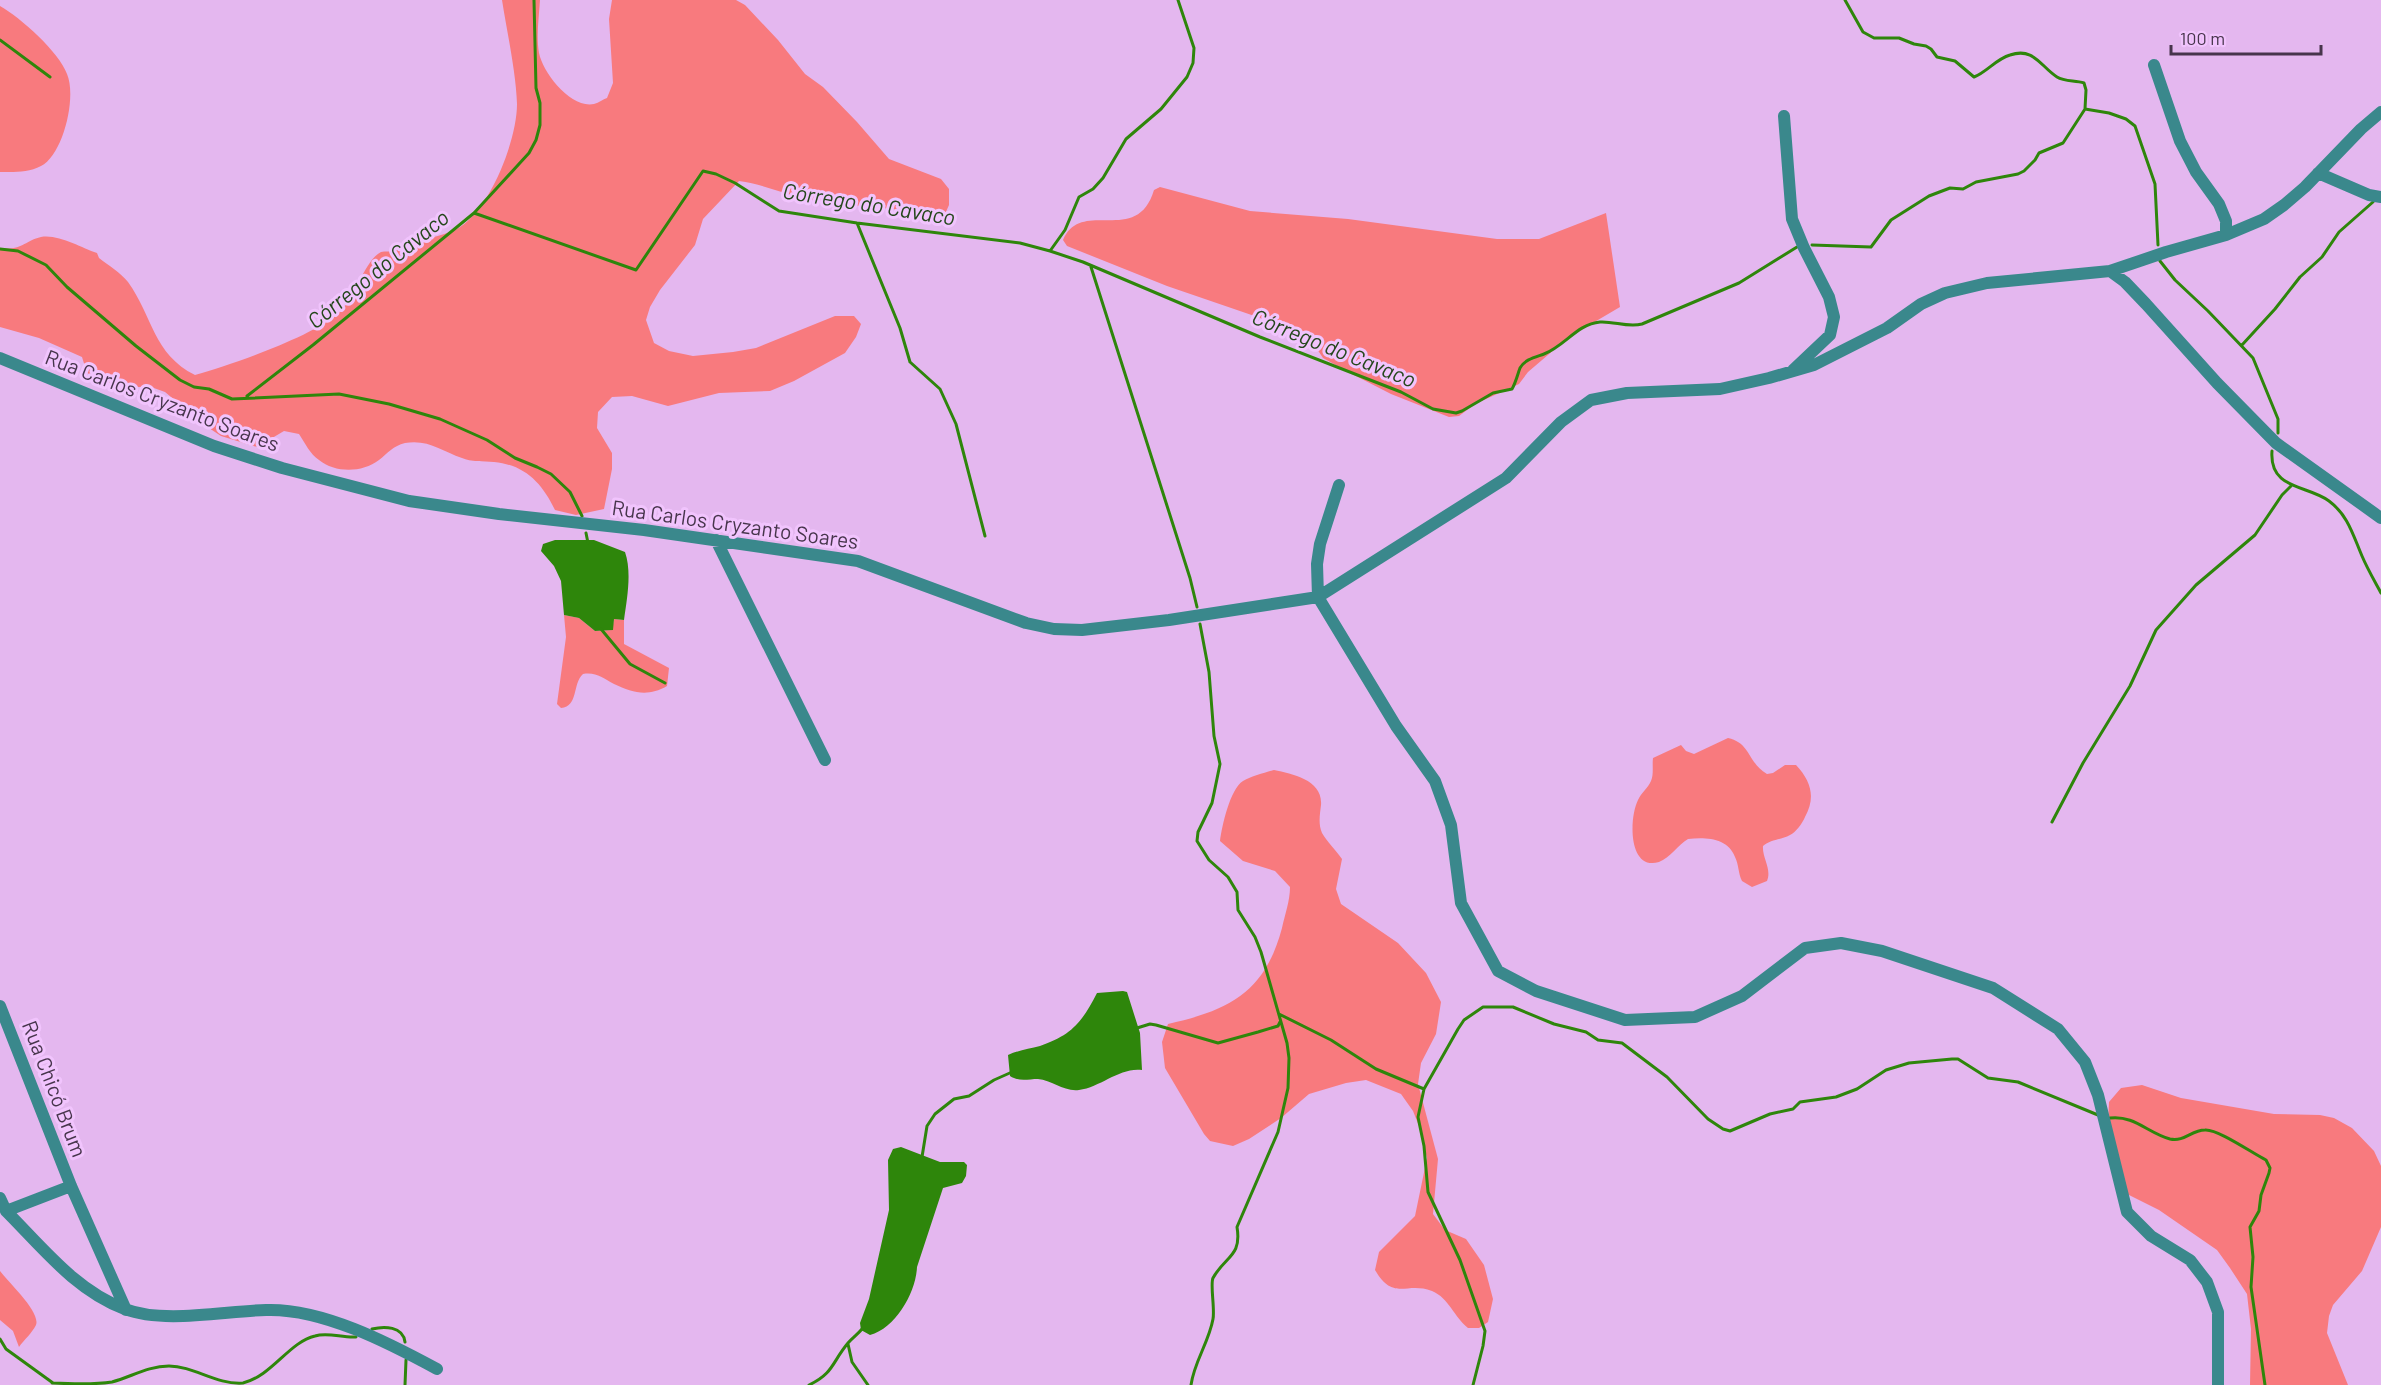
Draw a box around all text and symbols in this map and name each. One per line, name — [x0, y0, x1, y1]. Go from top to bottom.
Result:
scale bar — [2171, 18, 2321, 56]
text: 100 m — [2180, 27, 2225, 49]
water label: Córrego do Cavaco — [781, 177, 957, 229]
water label: Córrego do Cavaco — [301, 203, 453, 333]
water label: Córrego do Cavaco — [1249, 302, 1420, 392]
street label: Rua Carlos Cryzanto Soares — [42, 343, 283, 456]
street label: Rua Carlos Cryzanto Soares — [610, 494, 860, 553]
street label: Rua Chicó Brum — [18, 1017, 93, 1160]

